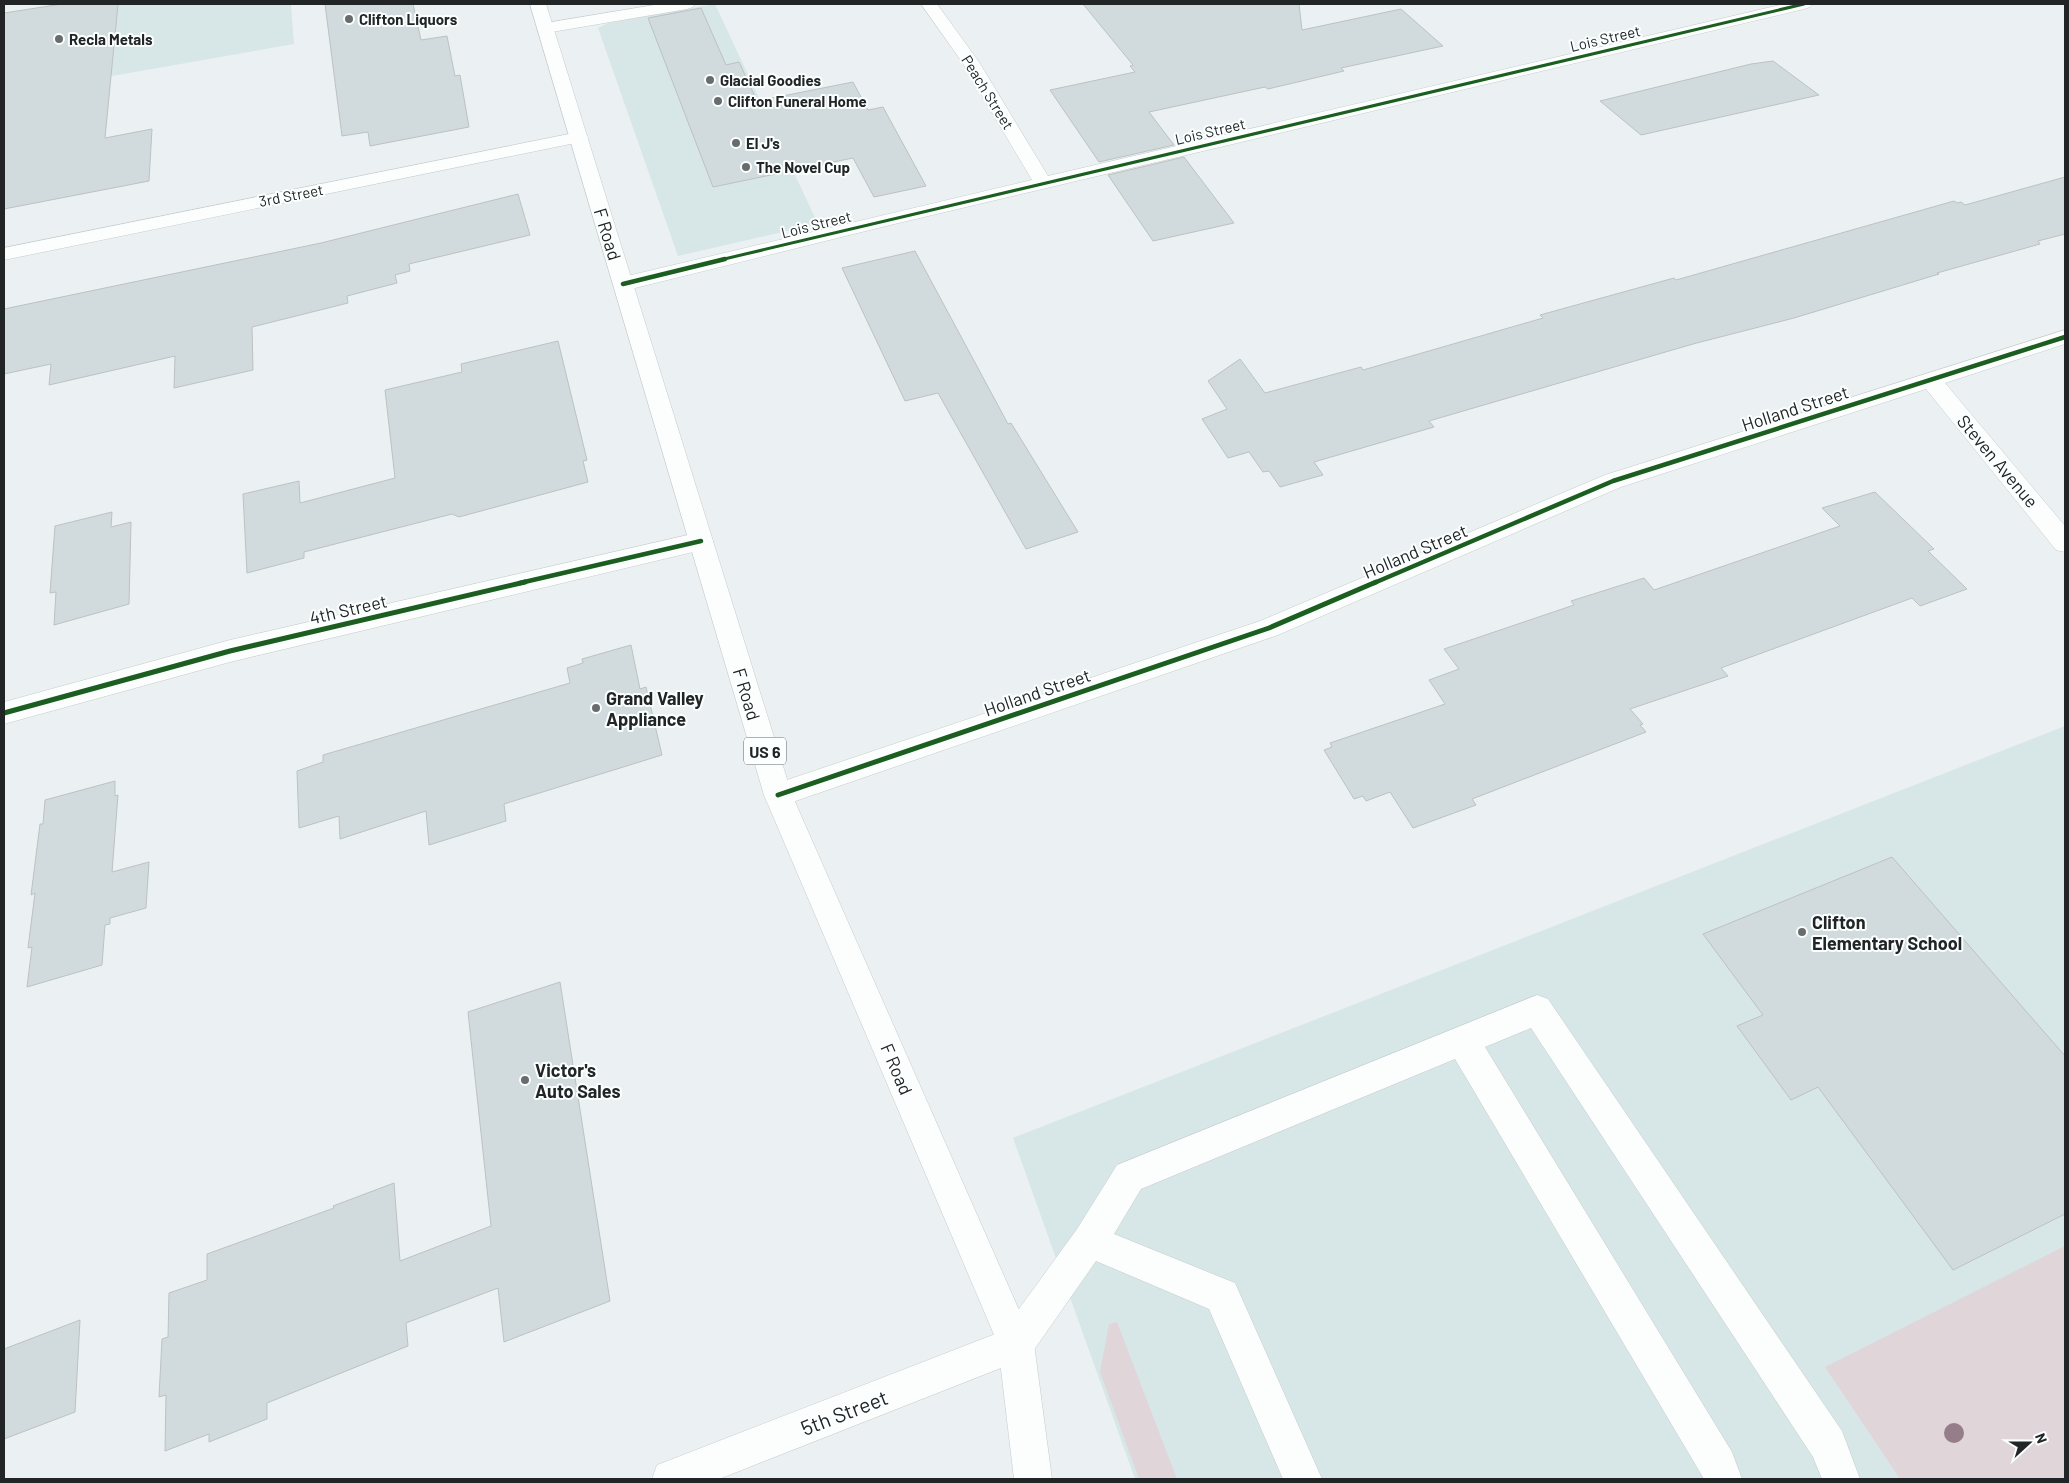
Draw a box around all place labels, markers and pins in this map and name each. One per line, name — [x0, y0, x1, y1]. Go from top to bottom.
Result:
place label: Clifton Liquors — [359, 10, 458, 28]
marker: Clifton Liquors — [343, 13, 355, 25]
place label: Recla Metals — [69, 30, 153, 48]
marker: Recla Metals — [53, 33, 65, 45]
place label: Glacial Goodies — [720, 71, 821, 89]
marker: Glacial Goodies — [704, 74, 716, 86]
place label: Clifton Funeral Home — [728, 92, 867, 110]
marker: Clifton Funeral Home — [712, 95, 724, 107]
place label: El J's — [746, 134, 780, 152]
marker: El J's — [730, 137, 742, 149]
place label: The Novel Cup — [756, 158, 850, 176]
marker: The Novel Cup — [740, 161, 752, 173]
place label: Grand Valley Appliance — [606, 687, 704, 730]
marker: Grand Valley Appliance — [590, 702, 602, 714]
place label: Clifton Elementary School — [1812, 911, 1962, 954]
marker: Clifton Elementary School — [1796, 926, 1808, 938]
place label: Victor's Auto Sales — [535, 1059, 620, 1102]
marker: Victor's Auto Sales — [519, 1074, 531, 1086]

